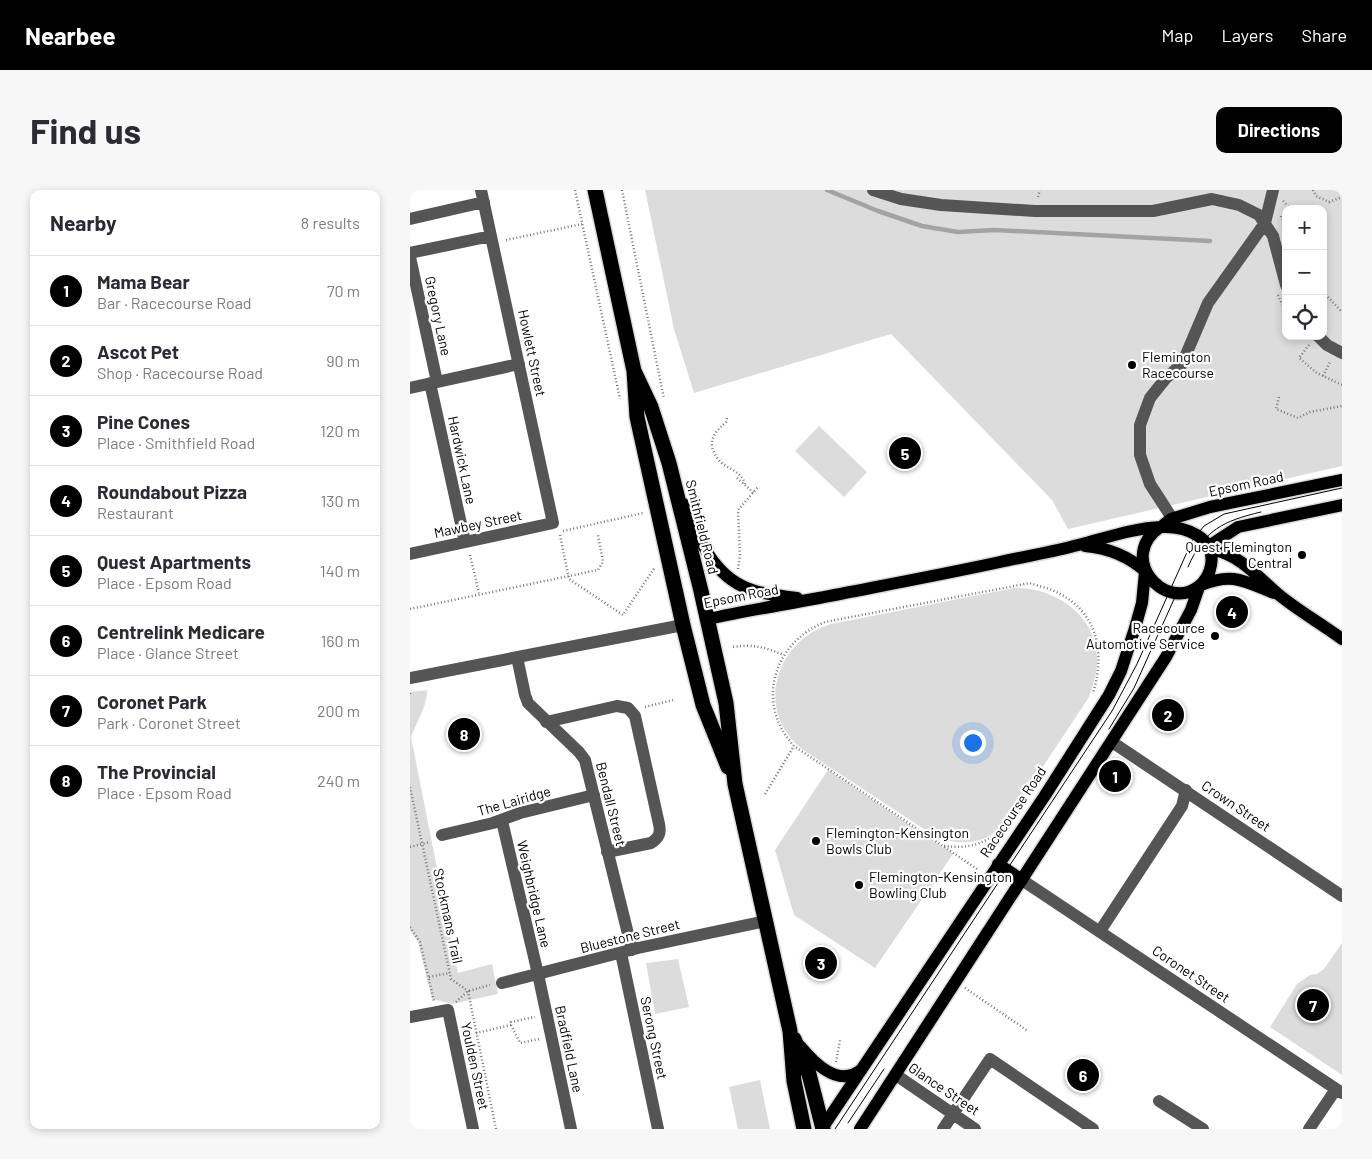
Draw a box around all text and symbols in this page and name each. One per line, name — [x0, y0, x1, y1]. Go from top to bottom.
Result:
text: Nearbee — [25, 21, 116, 50]
text: Map — [1161, 24, 1193, 46]
text: Layers — [1221, 24, 1274, 46]
text: Share — [1302, 24, 1347, 46]
button: Directions — [1216, 107, 1342, 153]
text: Find us — [30, 109, 141, 151]
map controls — [1282, 205, 1327, 340]
button: + — [1282, 205, 1327, 250]
text: Nearby — [50, 210, 116, 235]
text: 8 results — [301, 213, 360, 232]
button: − — [1282, 250, 1327, 295]
text: Mama Bear — [97, 270, 190, 293]
street label: Gregory Lane — [422, 275, 455, 357]
text: 1 — [63, 281, 69, 300]
text: 70 m — [327, 281, 360, 300]
text: Bar · Racecourse Road — [97, 293, 252, 312]
button: locate — [1282, 295, 1327, 340]
street label: Howlett Street — [515, 308, 550, 398]
text: Ascot Pet — [97, 340, 179, 363]
place label: Flemington Racecourse — [1142, 348, 1214, 381]
text: 2 — [62, 351, 70, 370]
text: 90 m — [326, 351, 360, 370]
marker: Flemington Racecourse — [1126, 359, 1138, 371]
text: Shop · Racecourse Road — [97, 363, 263, 382]
text: Pine Cones — [97, 410, 190, 433]
street label: Hardwick Lane — [445, 414, 480, 506]
text: 3 — [62, 421, 70, 440]
text: 120 m — [320, 421, 360, 440]
text: Place · Smithfield Road — [97, 433, 255, 452]
pin: 5 — [889, 434, 921, 472]
street label: Epsom Road — [1207, 467, 1285, 500]
street label: Smithfield Road — [683, 478, 722, 576]
text: Roundabout Pizza — [97, 480, 247, 503]
text: 4 — [61, 491, 71, 510]
text: 130 m — [321, 491, 360, 510]
text: Restaurant — [97, 503, 174, 522]
street label: Mawbey Street — [432, 506, 523, 541]
place label: Quest Flemington Central — [1186, 538, 1292, 571]
marker: Quest Flemington Central — [1296, 549, 1308, 561]
text: Quest Apartments — [97, 550, 251, 573]
text: 5 — [62, 561, 70, 580]
text: 140 m — [320, 561, 360, 580]
text: Place · Epsom Road — [97, 573, 232, 592]
street label: Epsom Road — [702, 580, 780, 611]
pin: 4 — [1216, 593, 1248, 631]
place label: Racecource Automotive Service — [1086, 619, 1205, 652]
text: Centrelink Medicare — [97, 620, 265, 643]
marker: Racecource Automotive Service — [1209, 630, 1221, 642]
text: 6 — [62, 631, 70, 650]
text: 160 m — [321, 631, 360, 650]
text: Place · Glance Street — [97, 643, 239, 662]
text: Coronet Park — [97, 690, 207, 713]
pin: 2 — [1152, 696, 1184, 734]
text: 7 — [62, 701, 70, 720]
text: 200 m — [317, 701, 360, 720]
text: Park · Coronet Street — [97, 713, 241, 732]
pin: 8 — [448, 715, 480, 753]
your location — [960, 730, 986, 756]
pin: 1 — [1099, 757, 1131, 795]
text: The Provincial — [97, 760, 216, 783]
street label: Bendall Street — [593, 760, 630, 848]
street label: Racecourse Road — [976, 763, 1049, 860]
text: 8 — [62, 771, 70, 790]
text: 240 m — [317, 771, 360, 790]
street label: Crown Street — [1199, 776, 1274, 835]
street label: The Lairidge — [475, 782, 553, 819]
text: Place · Epsom Road — [97, 783, 232, 802]
place label: Flemington-Kensington Bowls Club — [826, 824, 969, 857]
marker: Flemington-Kensington Bowls Club — [810, 835, 822, 847]
street label: Weighbridge Lane — [514, 839, 555, 949]
street label: Stockmans Trail — [430, 867, 467, 965]
place label: Flemington-Kensington Bowling Club — [869, 868, 1012, 901]
marker: Flemington-Kensington Bowling Club — [853, 879, 865, 891]
street label: Bluestone Street — [578, 915, 681, 956]
street label: Coronet Street — [1149, 941, 1233, 1006]
pin: 3 — [805, 944, 837, 982]
pin: 7 — [1297, 986, 1329, 1024]
street label: Serong Street — [637, 995, 672, 1081]
street label: Bradfield Lane — [552, 1004, 587, 1094]
street label: Youlden Street — [458, 1021, 493, 1111]
pin: 6 — [1067, 1056, 1099, 1094]
street label: Glance Street — [905, 1059, 983, 1119]

